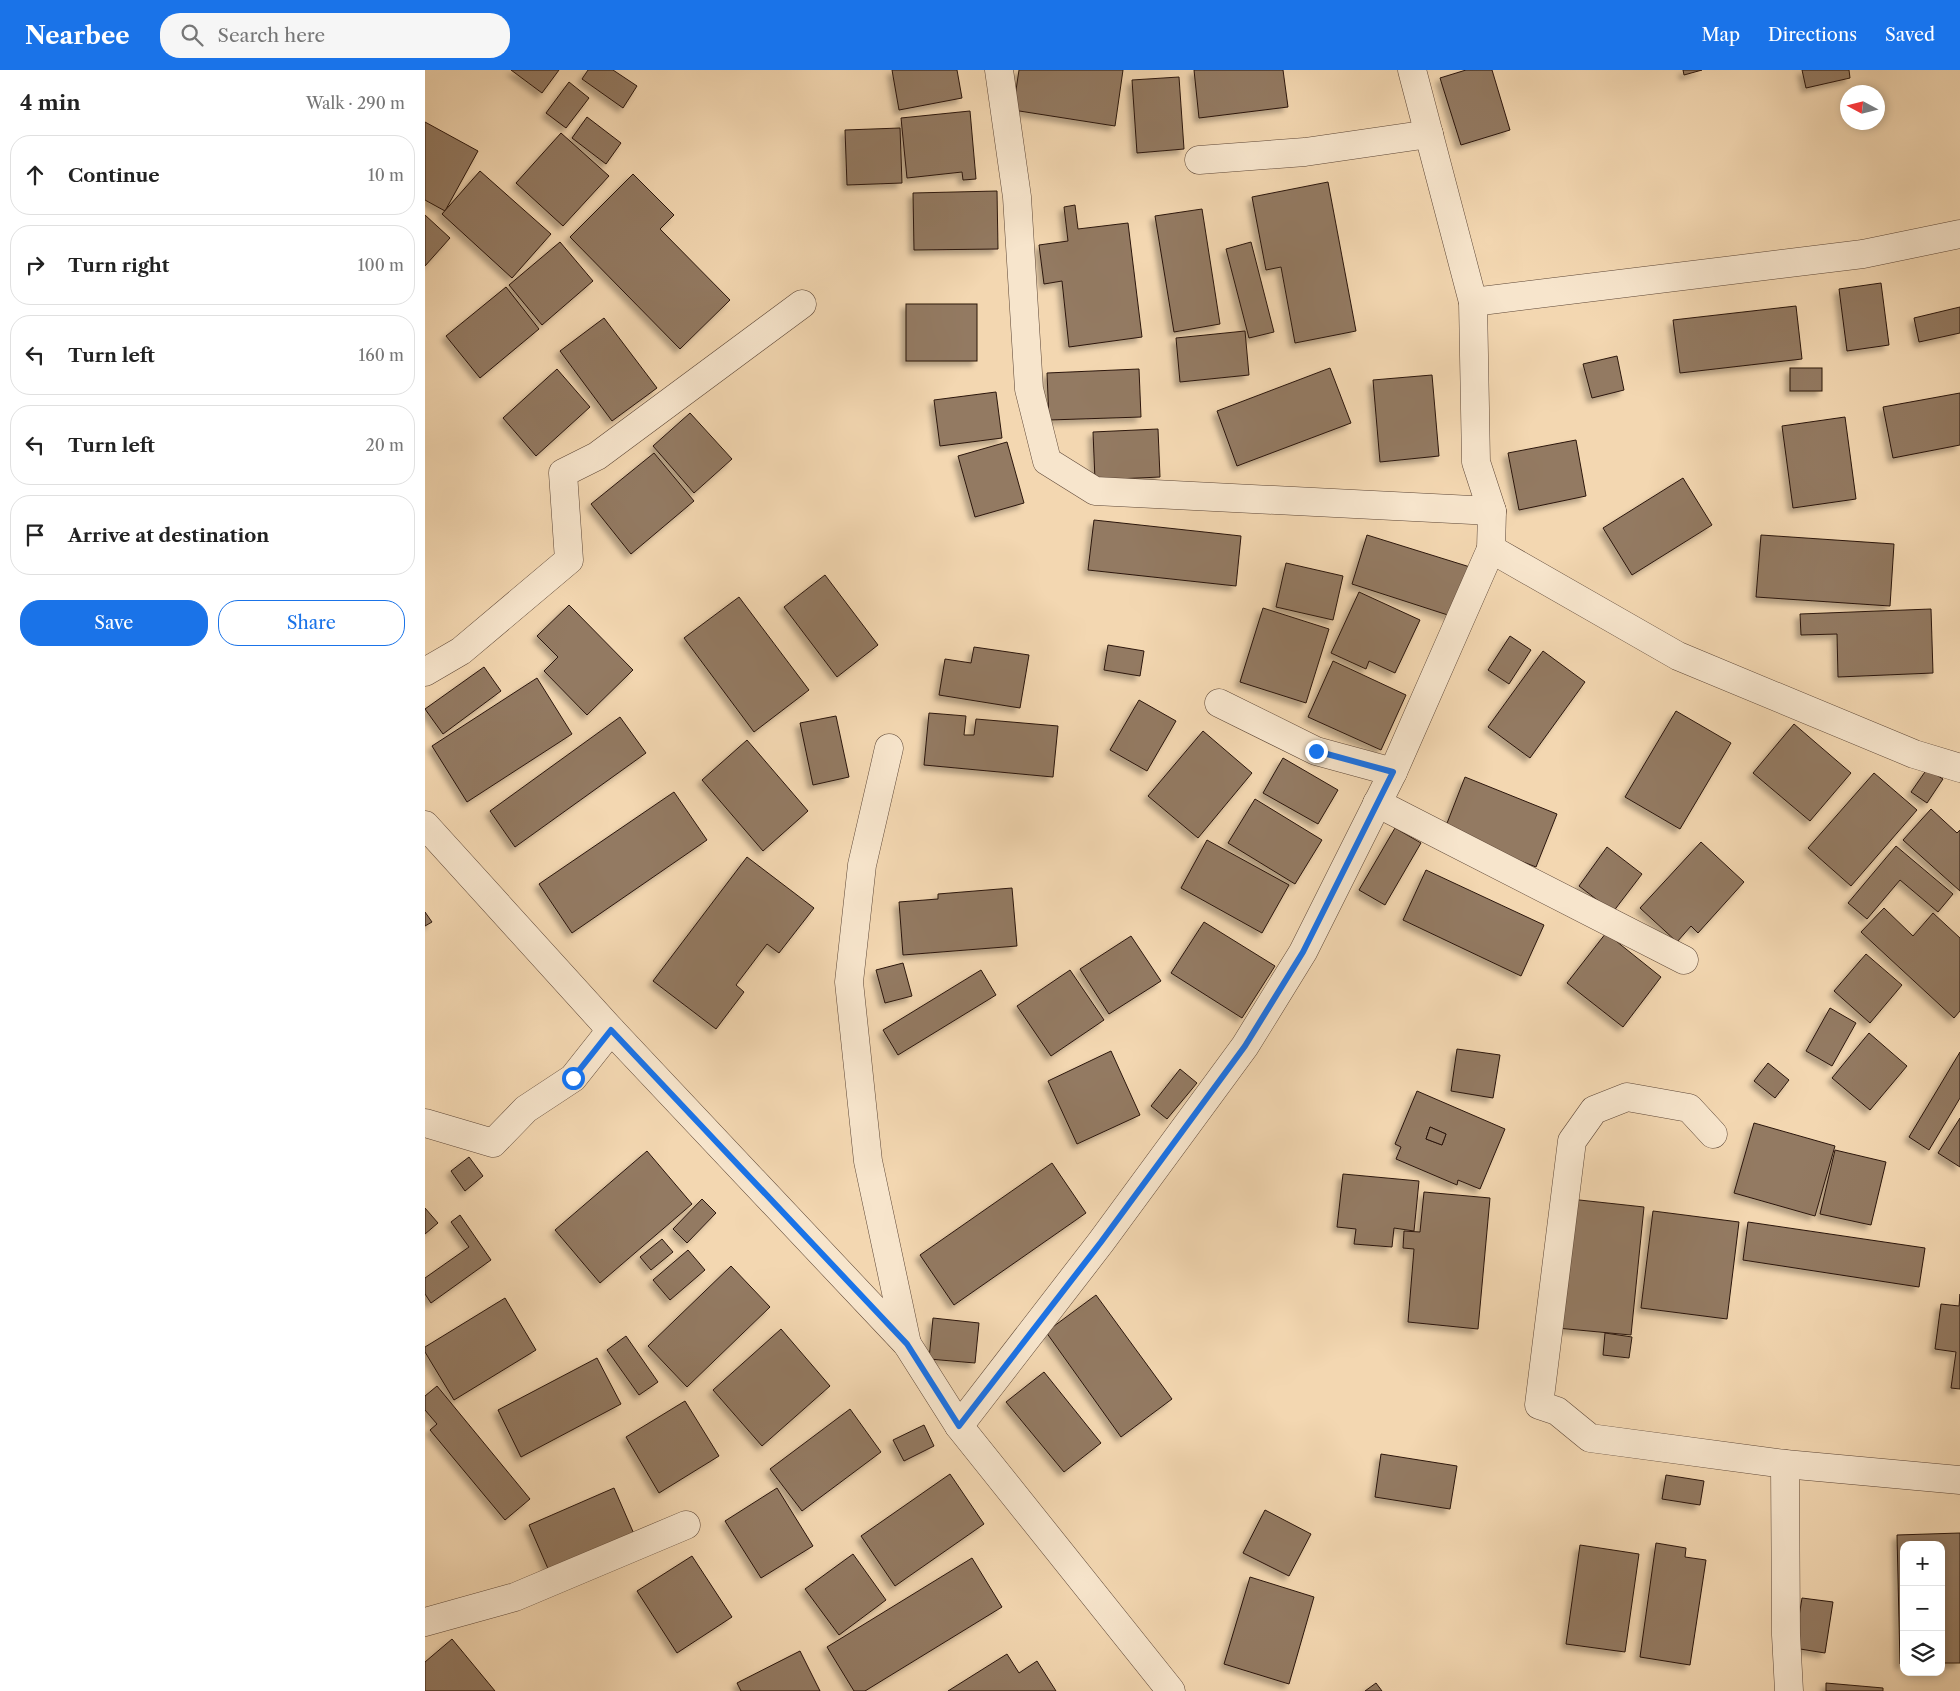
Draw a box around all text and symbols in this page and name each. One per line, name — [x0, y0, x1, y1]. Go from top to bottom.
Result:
search box — [160, 13, 510, 58]
text: Nearbee — [25, 21, 130, 50]
icon: search — [178, 21, 206, 49]
text: Search here — [218, 24, 325, 47]
text: Map — [1701, 24, 1740, 46]
text: Directions — [1768, 24, 1857, 46]
text: Saved — [1885, 24, 1935, 46]
north arrow — [1840, 85, 1885, 130]
text: 4 min — [20, 90, 81, 115]
text: Walk · 290 m — [306, 93, 405, 113]
icon: ahead — [21, 161, 49, 189]
text: Continue — [68, 164, 160, 187]
text: 10 m — [368, 165, 404, 185]
icon: right — [21, 251, 49, 279]
text: Turn right — [68, 254, 169, 277]
text: 100 m — [358, 255, 404, 275]
icon: left — [21, 341, 49, 369]
text: Turn left — [68, 344, 155, 367]
text: 160 m — [359, 345, 404, 365]
icon: left — [21, 431, 49, 459]
text: Turn left — [68, 434, 155, 457]
text: 20 m — [365, 435, 404, 455]
icon: arrive — [21, 521, 49, 549]
text: Arrive at destination — [68, 524, 269, 547]
button: Save — [20, 600, 208, 646]
button: Share — [218, 600, 405, 646]
route end — [1305, 740, 1328, 763]
route start — [562, 1067, 585, 1090]
map controls — [1900, 1541, 1945, 1676]
button: + — [1900, 1541, 1945, 1586]
button: − — [1900, 1586, 1945, 1631]
button: layers — [1900, 1631, 1945, 1676]

